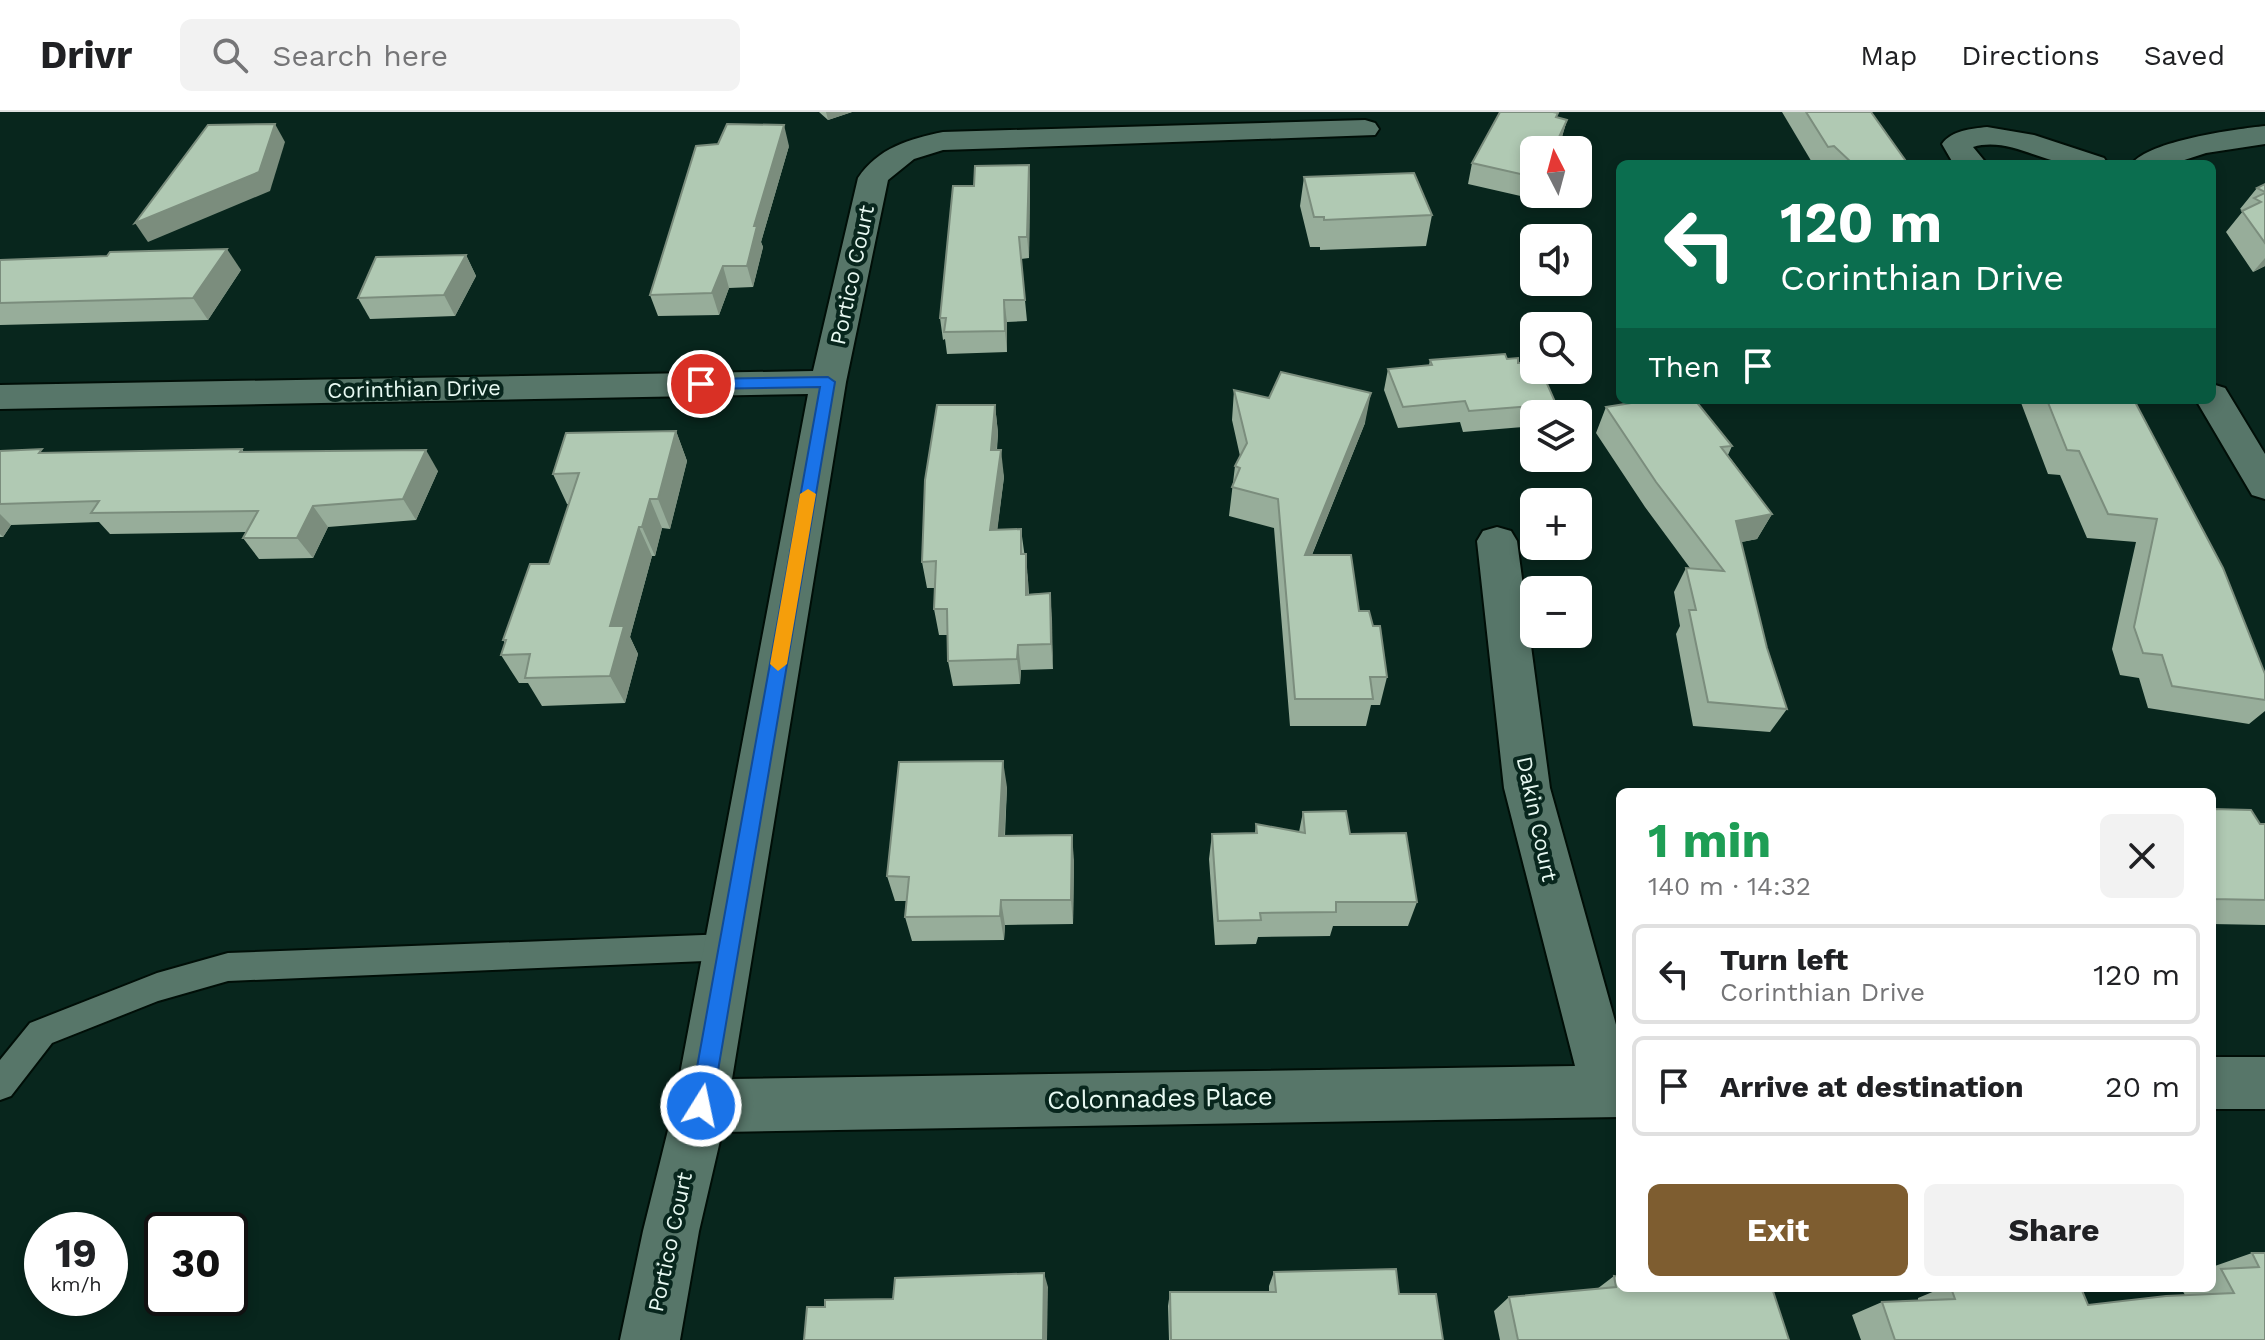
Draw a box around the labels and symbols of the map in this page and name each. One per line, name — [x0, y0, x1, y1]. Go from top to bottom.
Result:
north arrow — [1520, 136, 1592, 208]
street label: Portico Court — [825, 203, 879, 347]
pin — [667, 350, 735, 418]
street label: Corinthian Drive — [327, 375, 501, 403]
street label: Dakin Court — [1512, 754, 1562, 884]
position arrow — [659, 1064, 743, 1148]
street label: Colonnades Place — [1047, 1081, 1273, 1115]
street label: Portico Court — [643, 1170, 697, 1314]
speed limit sign: 30 — [144, 1212, 248, 1316]

